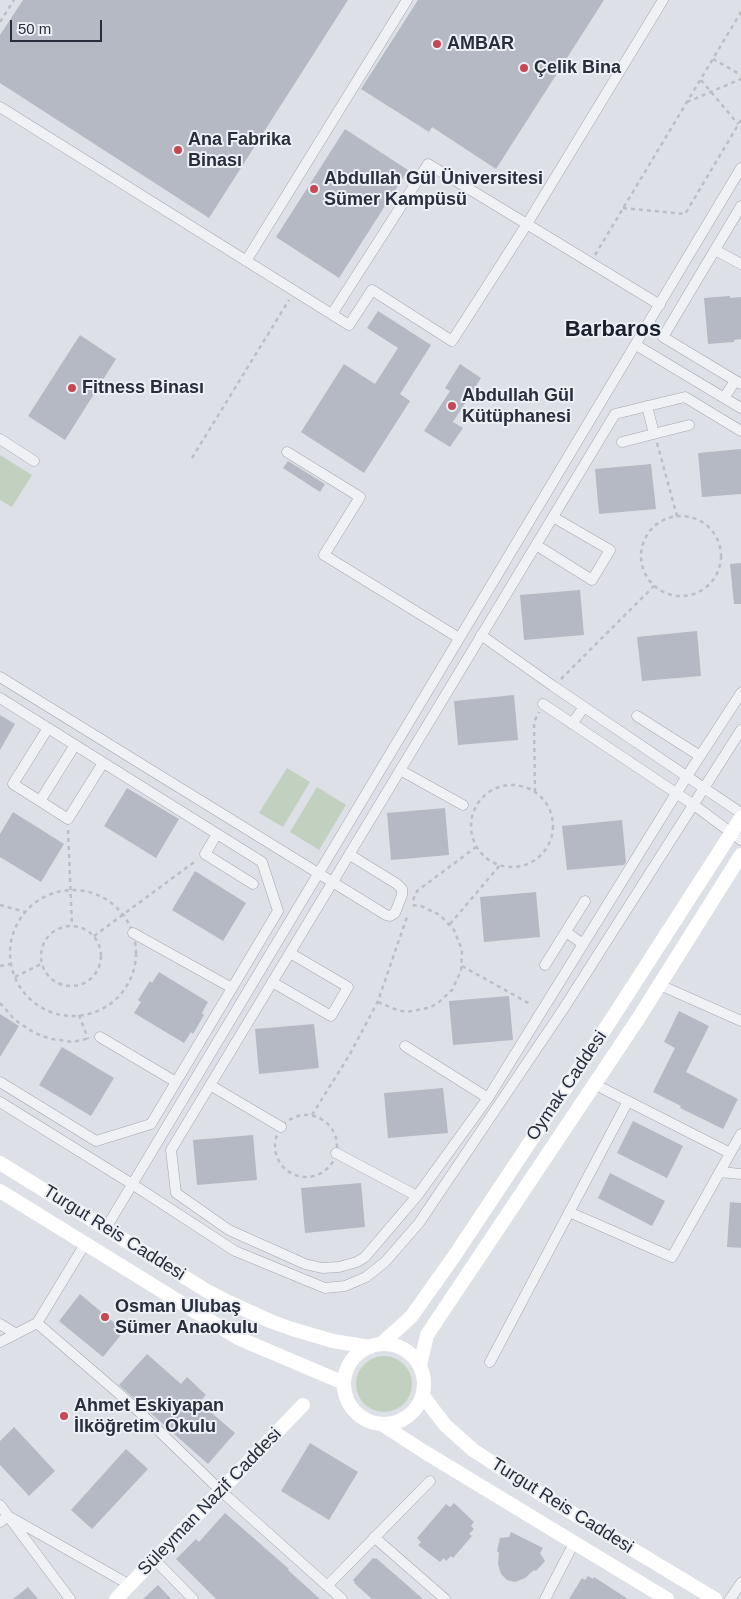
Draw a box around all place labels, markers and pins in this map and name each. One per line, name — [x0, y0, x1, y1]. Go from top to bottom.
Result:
place label: AMBAR — [447, 33, 514, 55]
marker: AMBAR — [431, 38, 443, 50]
place label: Çelik Bina — [534, 57, 621, 79]
marker: Çelik Bina — [518, 62, 530, 74]
place label: Ana Fabrika Binası — [188, 129, 291, 172]
marker: Ana Fabrika Binası — [172, 144, 184, 156]
place label: Abdullah Gül Üniversitesi Sümer Kampüsü — [324, 168, 543, 210]
marker: Abdullah Gül Üniversitesi Sümer Kampüsü — [308, 183, 320, 195]
place label: Fitness Binası — [82, 377, 204, 399]
marker: Fitness Binası — [66, 382, 78, 394]
place label: Abdullah Gül Kütüphanesi — [462, 385, 574, 428]
marker: Abdullah Gül Kütüphanesi — [446, 400, 458, 412]
place label: Osman Ulubaş Sümer Anaokulu — [115, 1296, 258, 1338]
marker: Osman Ulubaş Sümer Anaokulu — [99, 1311, 111, 1323]
place label: Ahmet Eskiyapan İlköğretim Okulu — [74, 1395, 224, 1438]
marker: Ahmet Eskiyapan İlköğretim Okulu — [58, 1410, 70, 1422]

